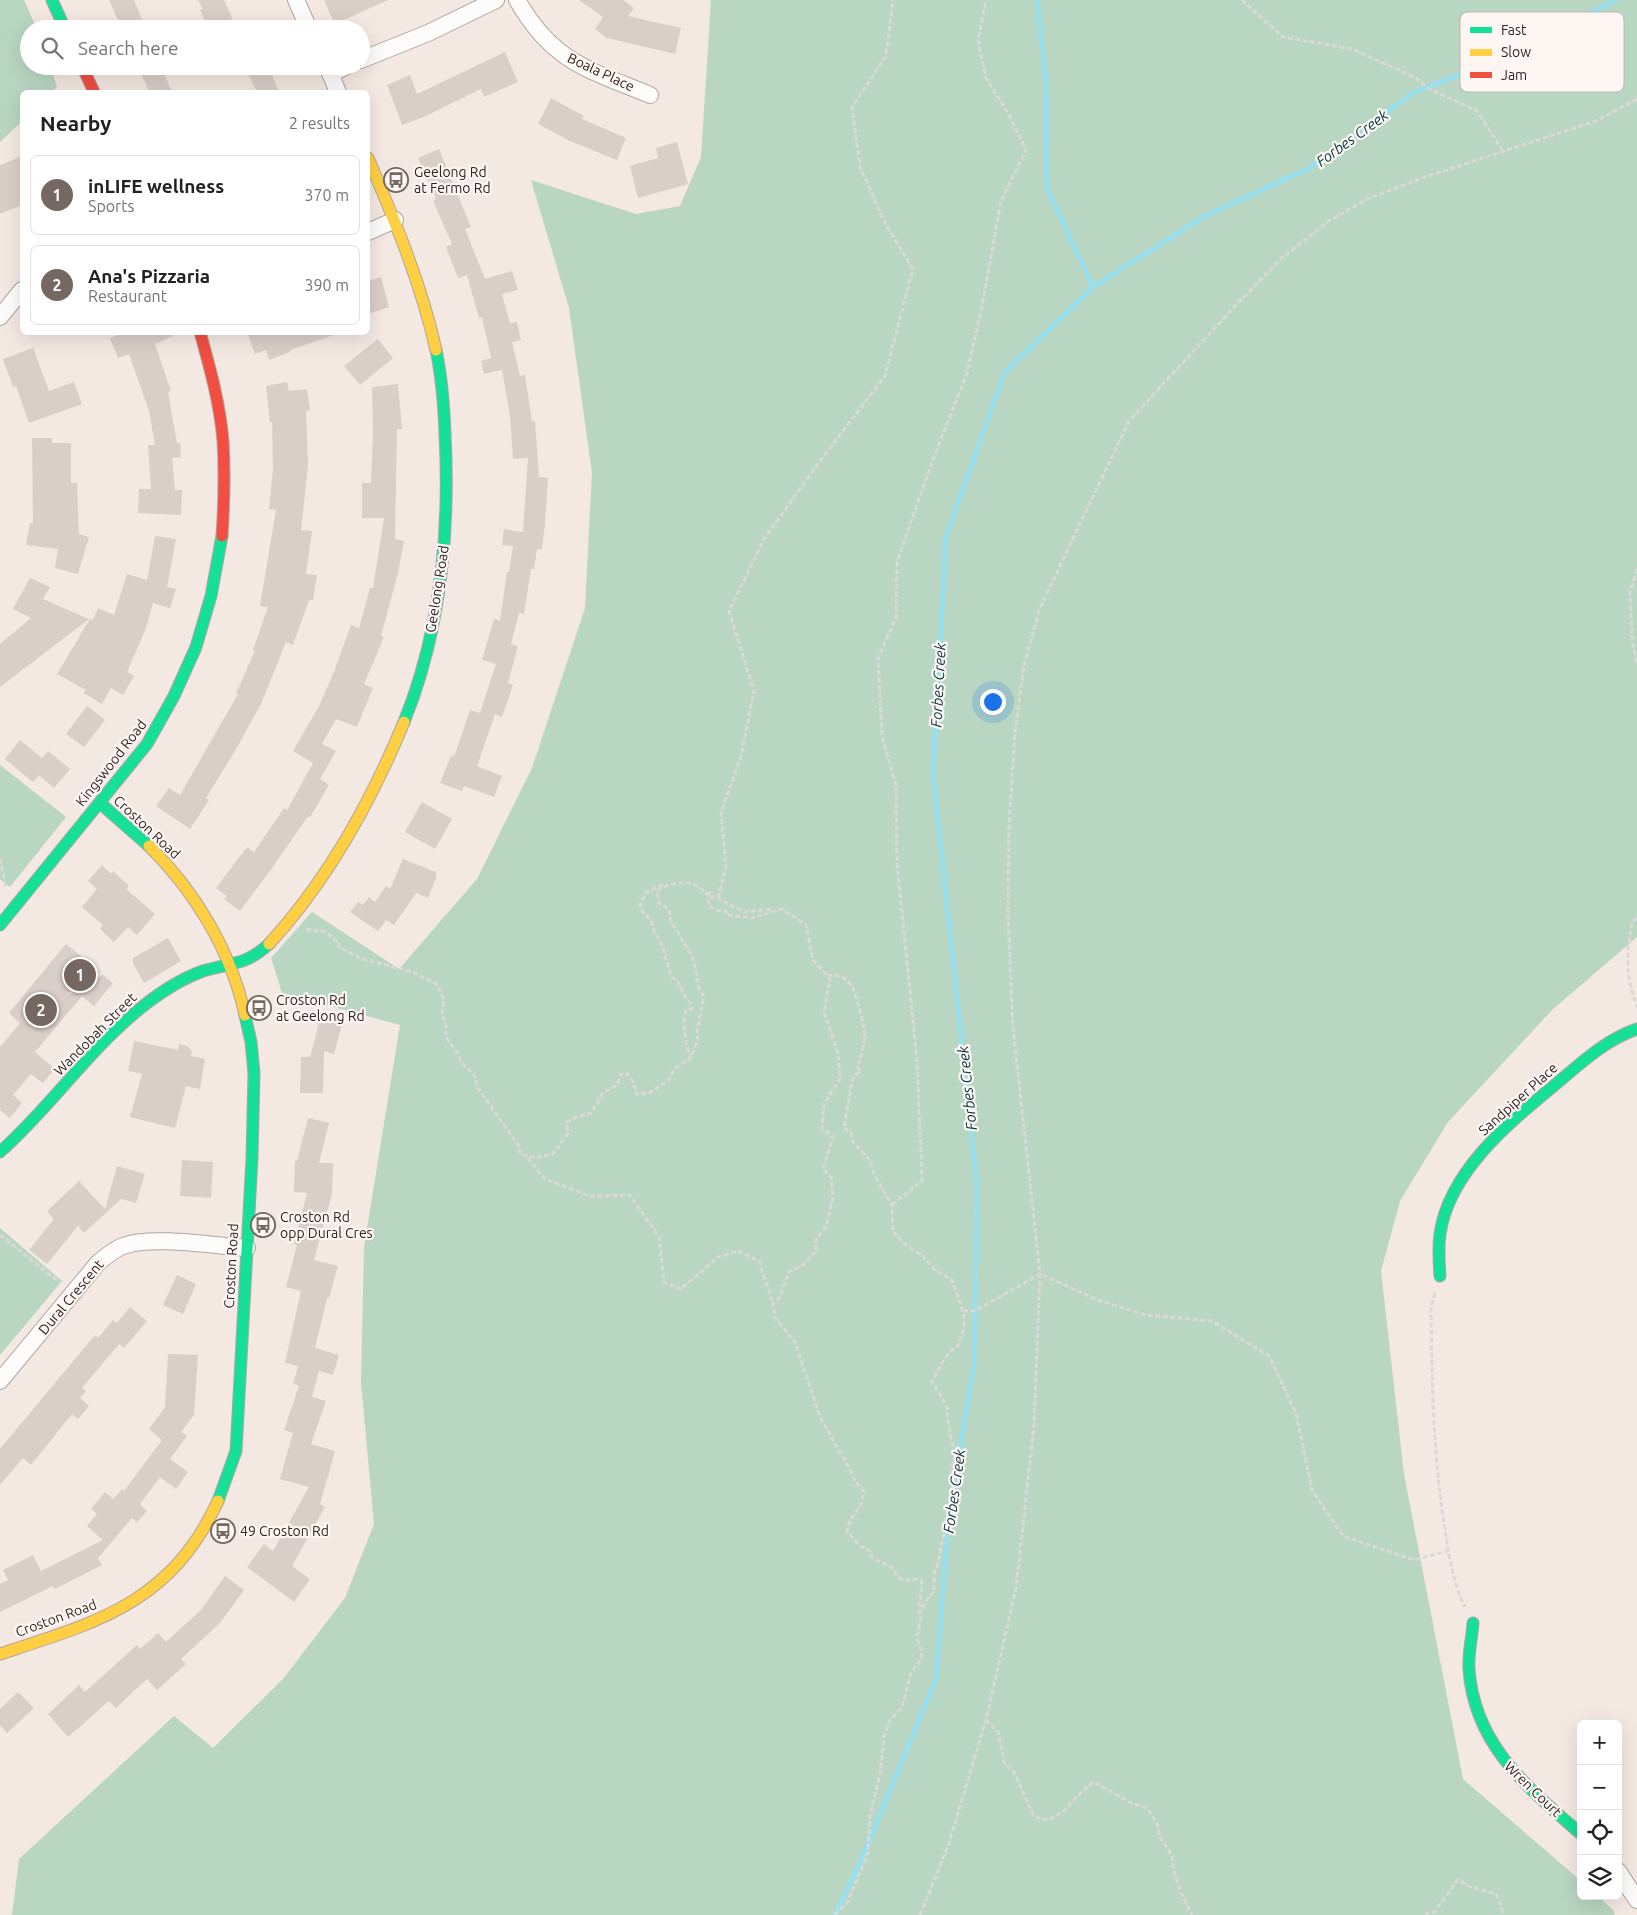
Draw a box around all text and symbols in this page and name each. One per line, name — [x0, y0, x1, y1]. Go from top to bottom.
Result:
legend — [1460, 12, 1624, 92]
search box — [20, 20, 370, 75]
text: Fast — [1501, 22, 1527, 38]
icon: search — [38, 34, 66, 62]
text: Search here — [78, 37, 178, 59]
text: Slow — [1501, 44, 1531, 60]
street label: Boala Place — [565, 50, 637, 94]
text: Jam — [1501, 67, 1527, 83]
water label: Forbes Creek — [1313, 106, 1392, 170]
text: Nearby — [40, 111, 111, 135]
text: 2 results — [289, 114, 350, 132]
place label: Geelong Rd at Fermo Rd — [414, 164, 491, 196]
bus stop icon: Geelong Rd at Fermo Rd — [383, 167, 409, 193]
text: inLIFE wellness — [88, 175, 224, 197]
text: 1 — [52, 186, 62, 204]
text: 370 m — [304, 186, 349, 204]
text: Sports — [88, 197, 134, 215]
text: Ana's Pizzaria — [88, 265, 210, 287]
text: 2 — [52, 276, 62, 294]
text: 390 m — [304, 276, 349, 294]
text: Restaurant — [88, 287, 167, 305]
street label: Geelong Road — [422, 544, 452, 634]
water label: Forbes Creek — [927, 642, 949, 728]
your location — [980, 689, 1006, 715]
street label: Kingswood Road — [72, 717, 150, 809]
street label: Croston Road — [110, 792, 184, 862]
pin: 1 — [64, 956, 96, 994]
street label: Wandobah Street — [50, 989, 140, 1079]
pin: 2 — [25, 991, 57, 1029]
place label: Croston Rd at Geelong Rd — [276, 992, 365, 1024]
bus stop icon: Croston Rd at Geelong Rd — [246, 995, 272, 1021]
water label: Forbes Creek — [954, 1045, 980, 1131]
street label: Sandpiper Place — [1475, 1060, 1561, 1138]
place label: Croston Rd opp Dural Cres — [280, 1209, 373, 1241]
bus stop icon: Croston Rd opp Dural Cres — [250, 1212, 276, 1238]
street label: Croston Road — [221, 1223, 241, 1309]
street label: Dural Crescent — [35, 1256, 107, 1338]
water label: Forbes Creek — [940, 1448, 968, 1534]
bus stop icon: 49 Croston Rd — [210, 1518, 236, 1544]
place label: 49 Croston Rd — [240, 1523, 329, 1539]
street label: Croston Road — [13, 1596, 99, 1640]
map controls — [1577, 1720, 1622, 1900]
button: + — [1577, 1720, 1622, 1765]
street label: Wren Court — [1501, 1758, 1565, 1820]
button: − — [1577, 1765, 1622, 1810]
button: locate — [1577, 1810, 1622, 1855]
button: layers — [1577, 1855, 1622, 1900]

